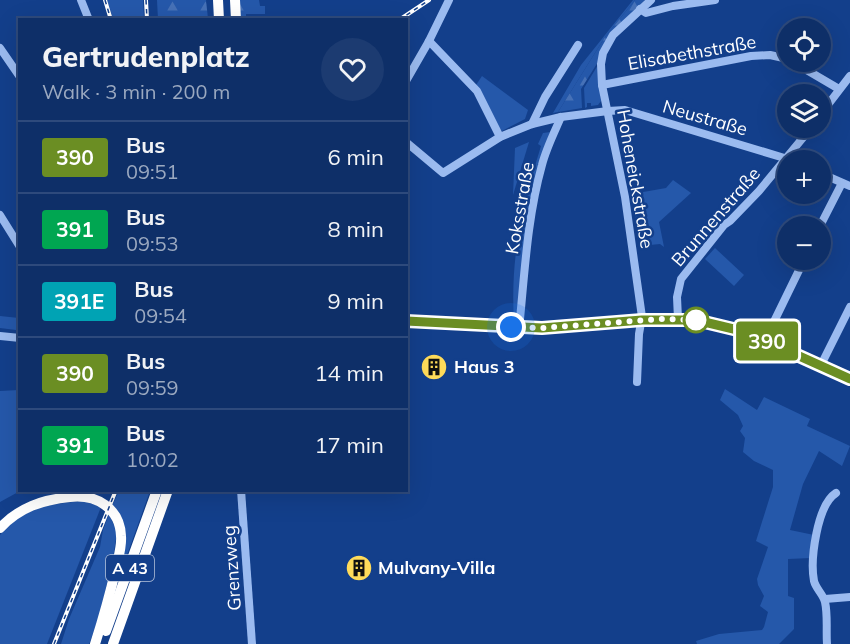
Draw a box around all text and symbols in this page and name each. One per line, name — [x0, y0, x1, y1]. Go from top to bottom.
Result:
map controls — [777, 18, 831, 270]
button: locate — [777, 18, 831, 72]
street label: Elisabethstraße — [626, 30, 758, 75]
button: heart — [321, 38, 384, 101]
text: Gertrudenplatz — [42, 39, 250, 74]
text: Walk · 3 min · 200 m — [42, 79, 230, 104]
button: layers — [777, 84, 831, 138]
street label: Neustraße — [660, 94, 750, 141]
street label: Hoheneickstraße — [612, 108, 659, 250]
text: Bus — [126, 131, 165, 159]
text: 6 min — [328, 143, 384, 171]
text: 390 — [56, 144, 94, 170]
button: + — [777, 150, 831, 204]
text: 09:51 — [126, 159, 179, 184]
street label: Koksstraße — [500, 160, 539, 256]
street label: Brunnenstraße — [666, 162, 765, 271]
text: Bus — [126, 203, 165, 231]
text: 8 min — [328, 215, 384, 243]
text: 391 — [56, 216, 94, 242]
button: − — [777, 216, 831, 270]
text: 09:53 — [126, 231, 179, 256]
text: Bus — [134, 275, 174, 303]
text: 9 min — [328, 287, 384, 315]
text: 391E — [54, 288, 104, 314]
text: 09:54 — [134, 303, 187, 328]
unlabelled marker — [683, 307, 709, 333]
your location — [496, 312, 526, 342]
line badge: 390 — [732, 322, 801, 360]
text: 390 — [748, 328, 786, 354]
text: Bus — [126, 347, 165, 375]
building icon: Haus 3 — [419, 352, 449, 382]
place label: Haus 3 — [454, 355, 515, 378]
text: 14 min — [314, 359, 384, 387]
text: 390 — [56, 360, 94, 386]
text: 09:59 — [126, 375, 179, 400]
text: Bus — [126, 419, 165, 447]
text: 17 min — [314, 431, 384, 459]
text: 391 — [56, 432, 94, 458]
text: 10:02 — [126, 447, 179, 472]
street label: Grenzweg — [217, 525, 246, 611]
building icon: Mulvany-Villa — [344, 553, 374, 583]
road number: A 43 — [106, 555, 154, 581]
place label: Mulvany-Villa — [378, 556, 495, 579]

